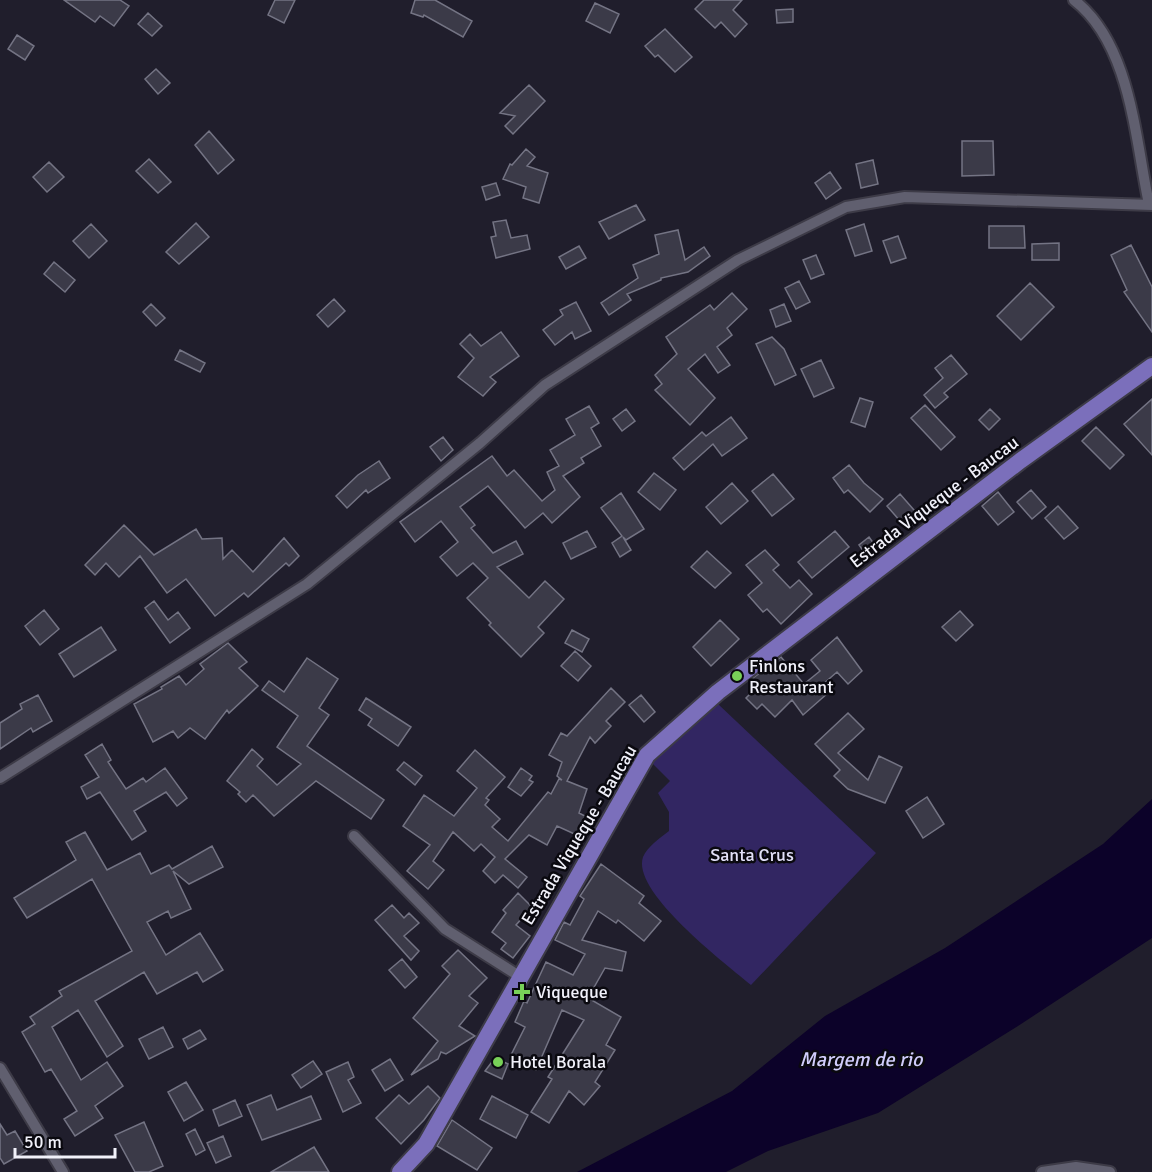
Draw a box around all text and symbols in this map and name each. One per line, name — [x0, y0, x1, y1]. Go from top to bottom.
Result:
street label: Estrada Viqueque - Baucau — [845, 431, 1023, 573]
place label: Finlons Restaurant — [749, 655, 833, 698]
marker: Finlons Restaurant — [730, 669, 744, 683]
street label: Estrada Viqueque - Baucau — [517, 741, 641, 929]
park label: Santa Crus — [710, 844, 794, 866]
place label: Viqueque — [536, 981, 608, 1003]
marker: Viqueque — [513, 983, 531, 1001]
water label: Margem de rio — [800, 1047, 924, 1072]
place label: Hotel Borala — [510, 1051, 606, 1073]
marker: Hotel Borala — [491, 1055, 505, 1069]
scale bar — [15, 1121, 116, 1159]
text: 50 m — [24, 1131, 62, 1153]

